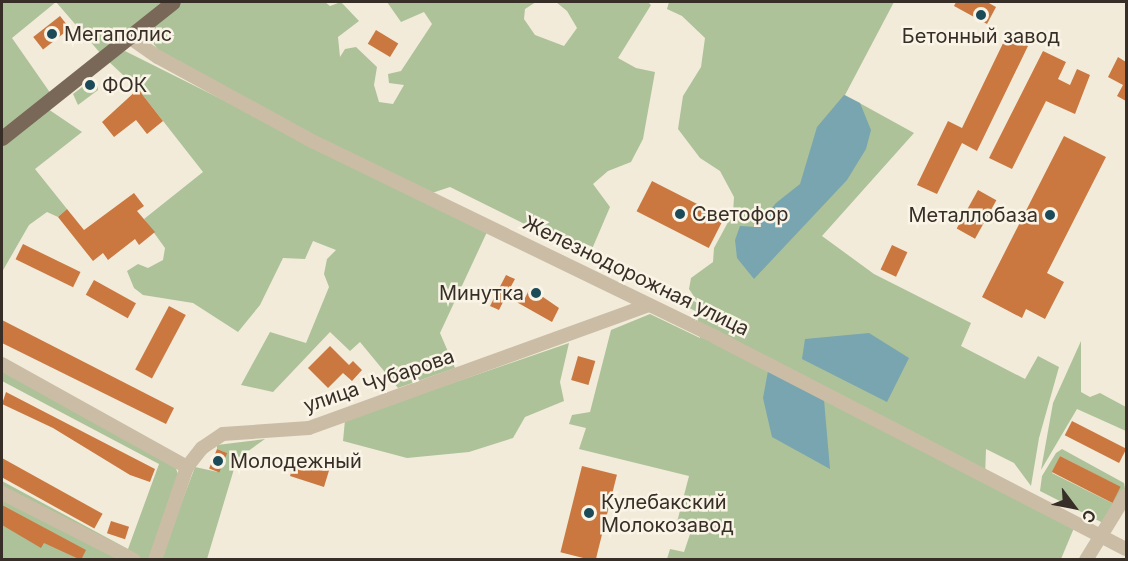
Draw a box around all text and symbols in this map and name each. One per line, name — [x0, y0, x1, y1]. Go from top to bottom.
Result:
marker: Бетонный завод — [974, 8, 988, 22]
place label: Мегаполис — [64, 22, 172, 46]
place label: Бетонный завод — [902, 24, 1060, 48]
marker: Мегаполис — [45, 27, 59, 41]
place label: ФОК — [102, 73, 147, 97]
marker: ФОК — [83, 78, 97, 92]
place label: Светофор — [692, 202, 789, 226]
place label: Металлобаза — [909, 203, 1038, 227]
marker: Светофор — [673, 207, 687, 221]
marker: Металлобаза — [1043, 208, 1057, 222]
street label: Железнодорожная улица — [519, 211, 753, 341]
place label: Минутка — [439, 281, 524, 305]
marker: Минутка — [529, 286, 543, 300]
street label: улица Чубарова — [301, 344, 457, 418]
place label: Молодежный — [230, 449, 362, 473]
marker: Молодежный — [211, 454, 225, 468]
north arrow — [1044, 477, 1104, 537]
place label: Кулебакский Молокозавод — [601, 490, 734, 537]
marker: Кулебакский Молокозавод — [582, 506, 596, 520]
text: С — [1078, 506, 1101, 527]

